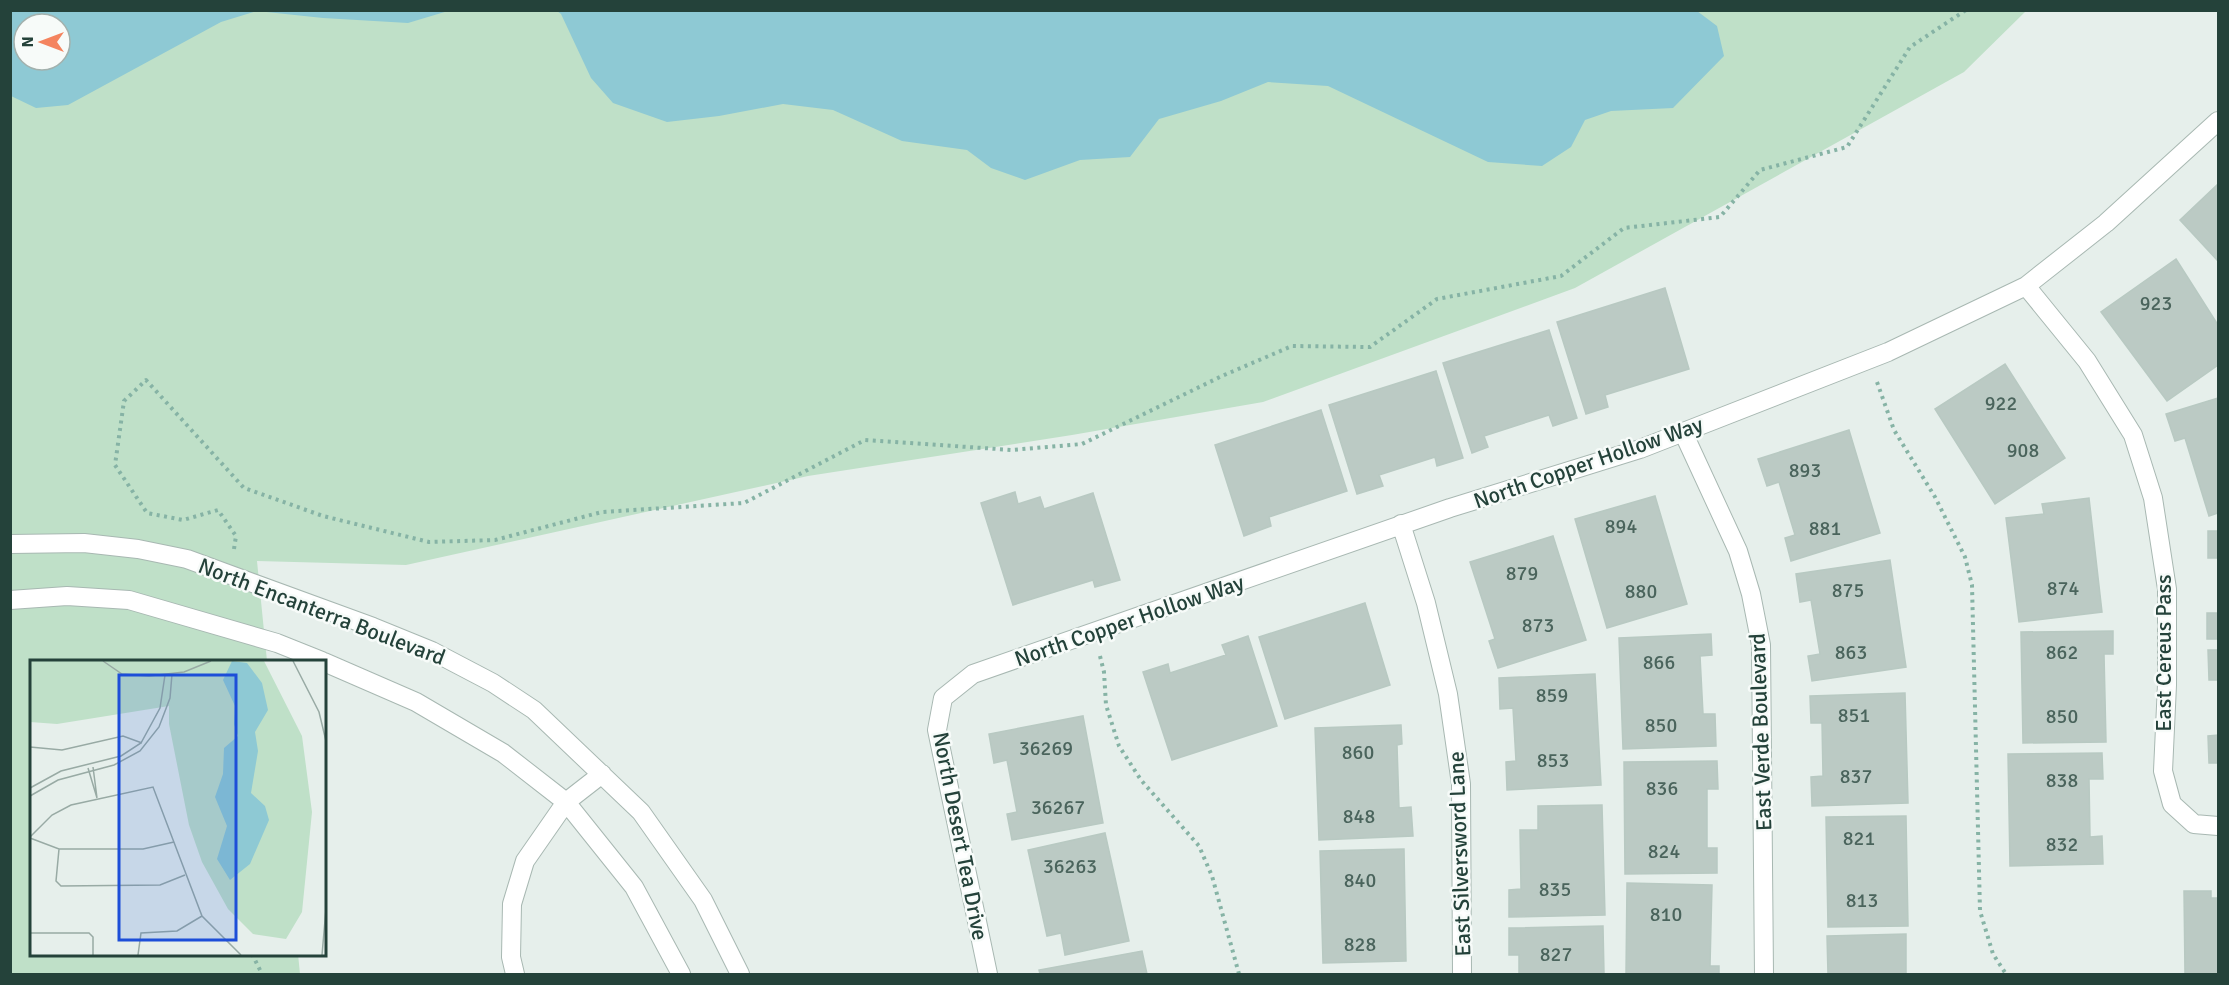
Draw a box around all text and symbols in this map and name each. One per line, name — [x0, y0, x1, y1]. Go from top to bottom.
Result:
north arrow — [12, 12, 72, 72]
text: N — [18, 36, 38, 48]
house number: 923 — [2140, 291, 2172, 316]
house number: 922 — [1985, 391, 2017, 416]
street label: North Copper Hollow Way — [1470, 410, 1707, 514]
house number: 908 — [2007, 438, 2039, 463]
house number: 893 — [1789, 458, 1821, 483]
house number: 894 — [1605, 514, 1637, 539]
house number: 881 — [1809, 516, 1841, 541]
street label: North Encanterra Boulevard — [194, 552, 449, 671]
house number: 879 — [1506, 561, 1538, 586]
street label: North Copper Hollow Way — [1011, 568, 1248, 672]
street label: East Cereus Pass — [2150, 574, 2177, 732]
house number: 874 — [2047, 576, 2079, 601]
house number: 875 — [1832, 578, 1864, 603]
house number: 880 — [1625, 579, 1657, 604]
house number: 873 — [1522, 613, 1554, 638]
street label: East Verde Boulevard — [1744, 633, 1777, 831]
house number: 863 — [1835, 640, 1867, 665]
house number: 862 — [2046, 640, 2078, 665]
house number: 866 — [1643, 650, 1675, 675]
inset map — [30, 660, 326, 955]
house number: 859 — [1536, 683, 1568, 708]
house number: 851 — [1838, 703, 1870, 728]
house number: 850 — [2046, 704, 2078, 729]
house number: 850 — [1645, 713, 1677, 738]
street label: North Desert Tea Drive — [927, 730, 994, 943]
house number: 36269 — [1019, 736, 1073, 761]
house number: 860 — [1342, 740, 1374, 765]
house number: 853 — [1537, 748, 1569, 773]
street label: East Silversword Lane — [1442, 751, 1477, 957]
house number: 837 — [1840, 764, 1872, 789]
house number: 838 — [2046, 768, 2078, 793]
house number: 836 — [1646, 776, 1678, 801]
house number: 36267 — [1031, 795, 1085, 820]
house number: 848 — [1343, 804, 1375, 829]
house number: 821 — [1843, 826, 1875, 851]
house number: 832 — [2046, 832, 2078, 857]
house number: 824 — [1648, 839, 1680, 864]
house number: 36263 — [1043, 854, 1097, 879]
house number: 840 — [1344, 868, 1376, 893]
house number: 835 — [1539, 877, 1571, 902]
house number: 813 — [1846, 888, 1878, 913]
house number: 810 — [1650, 902, 1682, 927]
house number: 828 — [1344, 932, 1376, 957]
house number: 827 — [1540, 942, 1572, 967]

